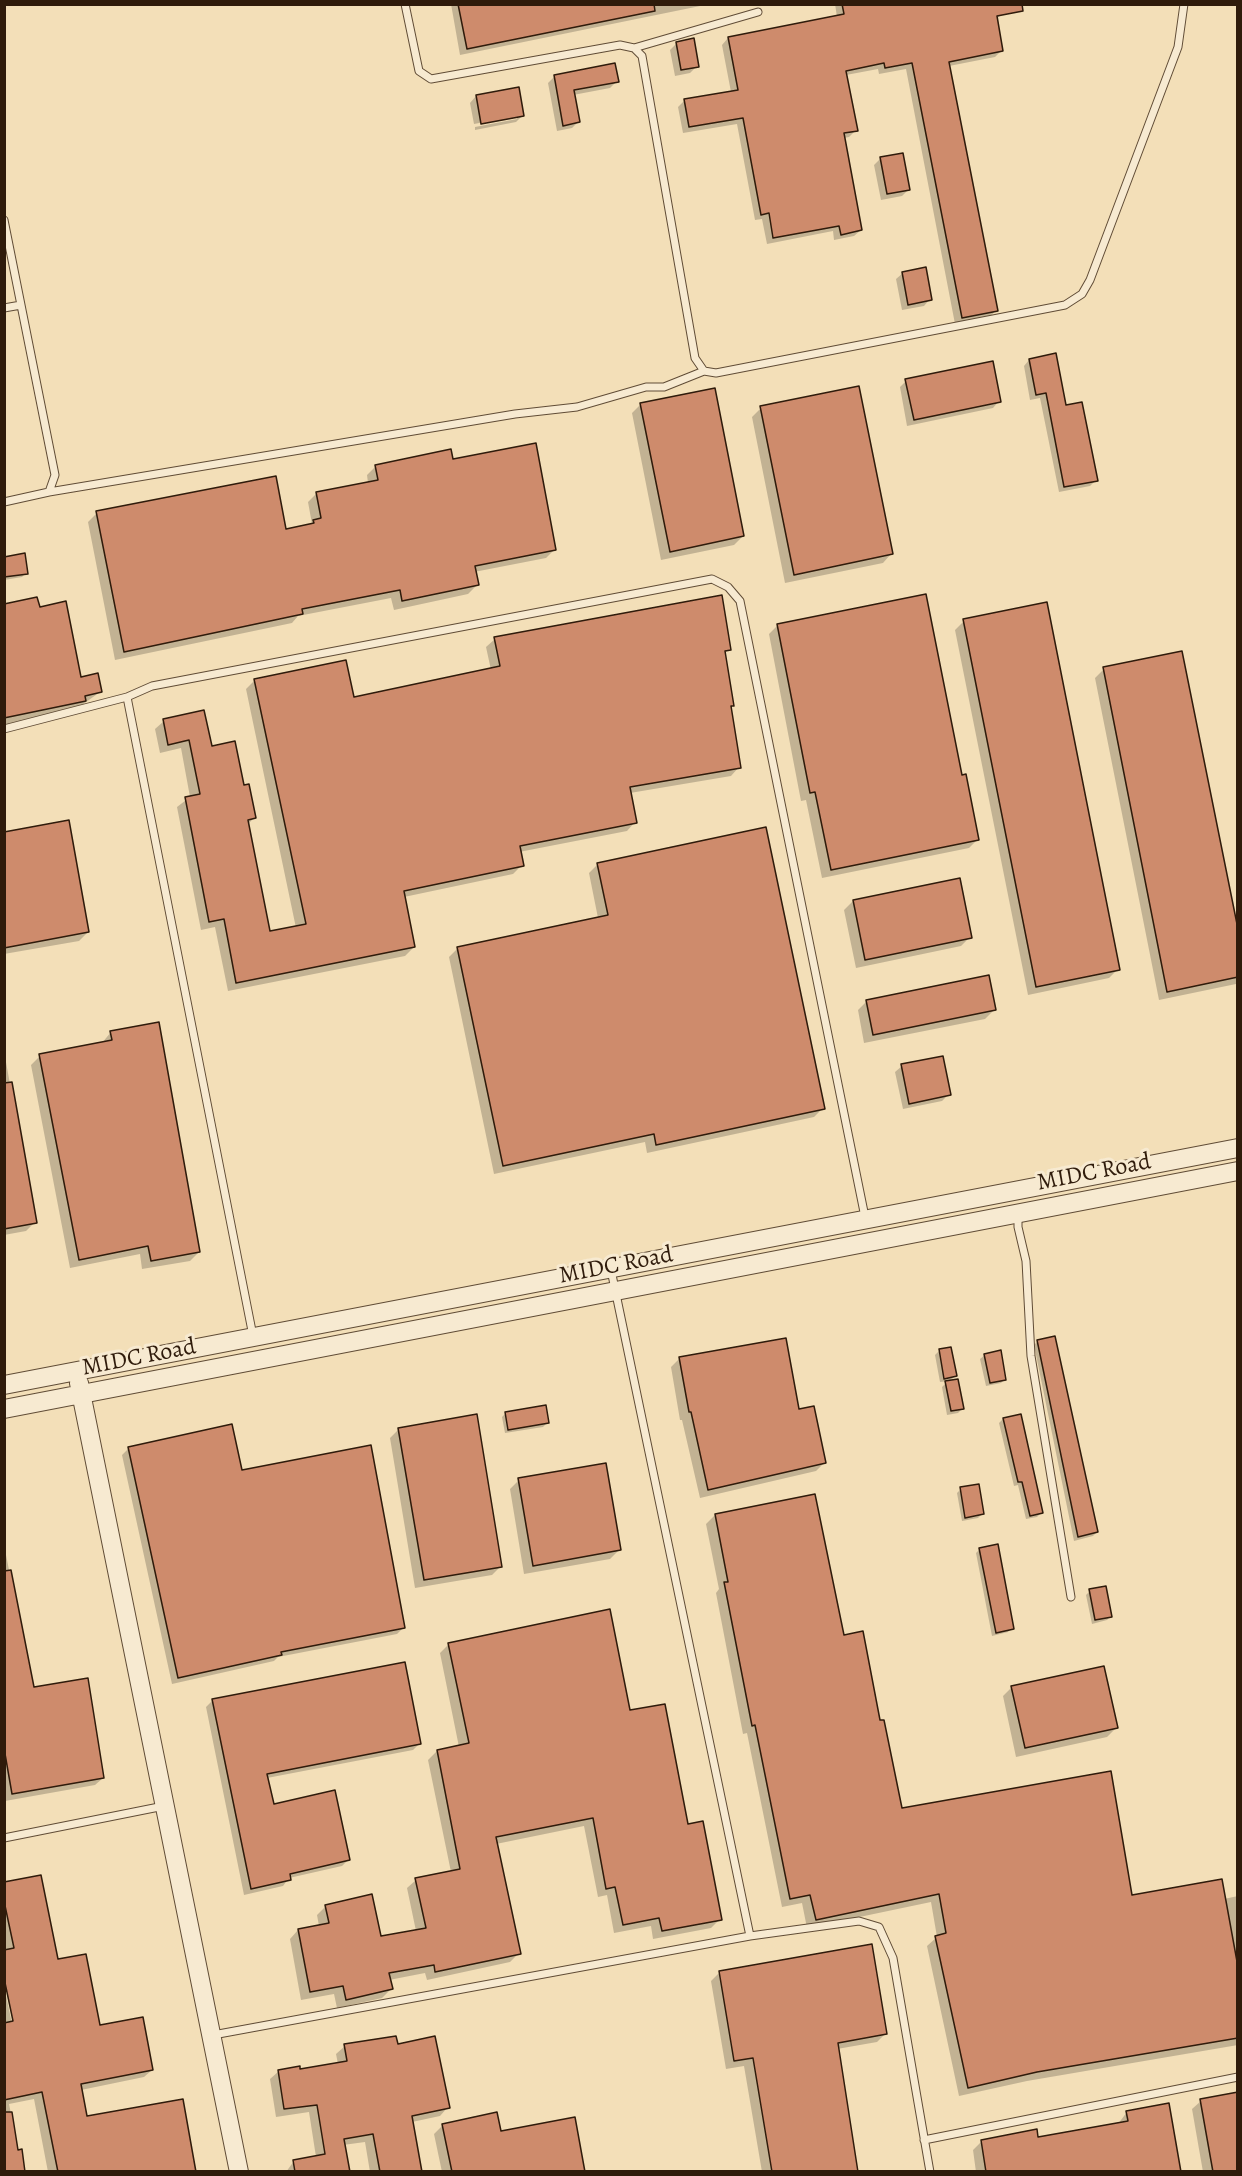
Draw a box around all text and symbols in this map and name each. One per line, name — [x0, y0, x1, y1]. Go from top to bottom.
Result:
street label: MIDC Road — [1035, 1148, 1153, 1198]
street label: MIDC Road — [557, 1241, 675, 1291]
street label: MIDC Road — [80, 1333, 198, 1383]

